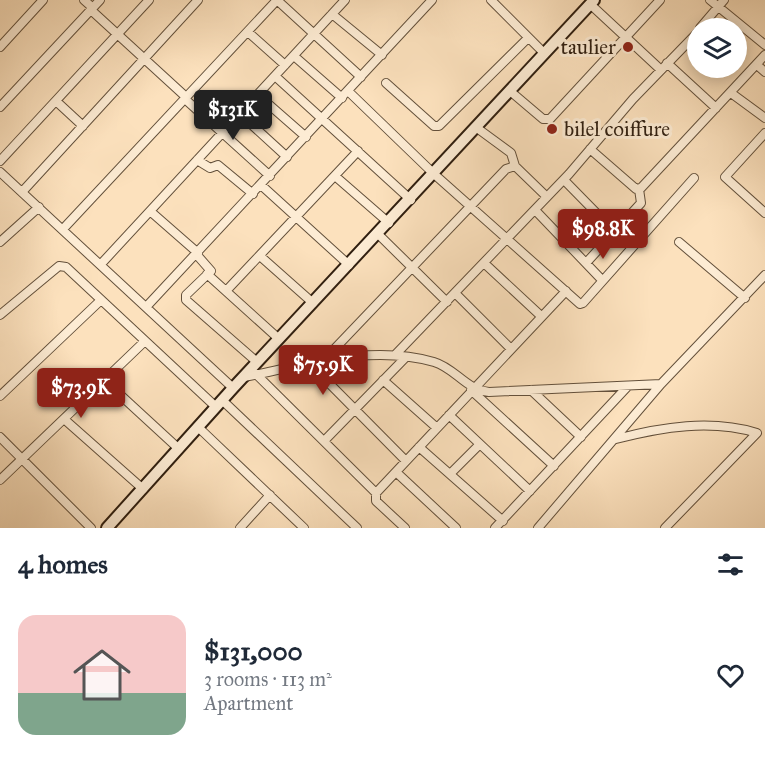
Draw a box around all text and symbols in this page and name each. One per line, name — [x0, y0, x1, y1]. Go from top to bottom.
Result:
map controls — [687, 18, 747, 78]
button: layers — [687, 18, 747, 78]
place label: taulier — [561, 34, 616, 60]
marker: taulier — [621, 40, 635, 54]
pin: $131K — [191, 90, 275, 141]
text: $131K — [208, 97, 258, 121]
place label: bilel coiffure — [564, 116, 670, 142]
marker: bilel coiffure — [545, 122, 559, 136]
pin: $98.8K — [554, 209, 652, 260]
text: $98.8K — [572, 216, 634, 240]
pin: $75.9K — [274, 345, 372, 396]
text: $75.9K — [293, 352, 353, 376]
pin: $73.9K — [32, 368, 130, 419]
text: $73.9K — [51, 375, 111, 399]
text: 4 homes — [18, 548, 108, 580]
icon: filters — [714, 548, 747, 581]
text: $131,000 — [204, 635, 303, 667]
icon: home — [66, 639, 138, 711]
icon: heart — [714, 659, 747, 692]
text: 3 rooms · 113 m² — [204, 667, 332, 691]
text: Apartment — [204, 691, 293, 715]

